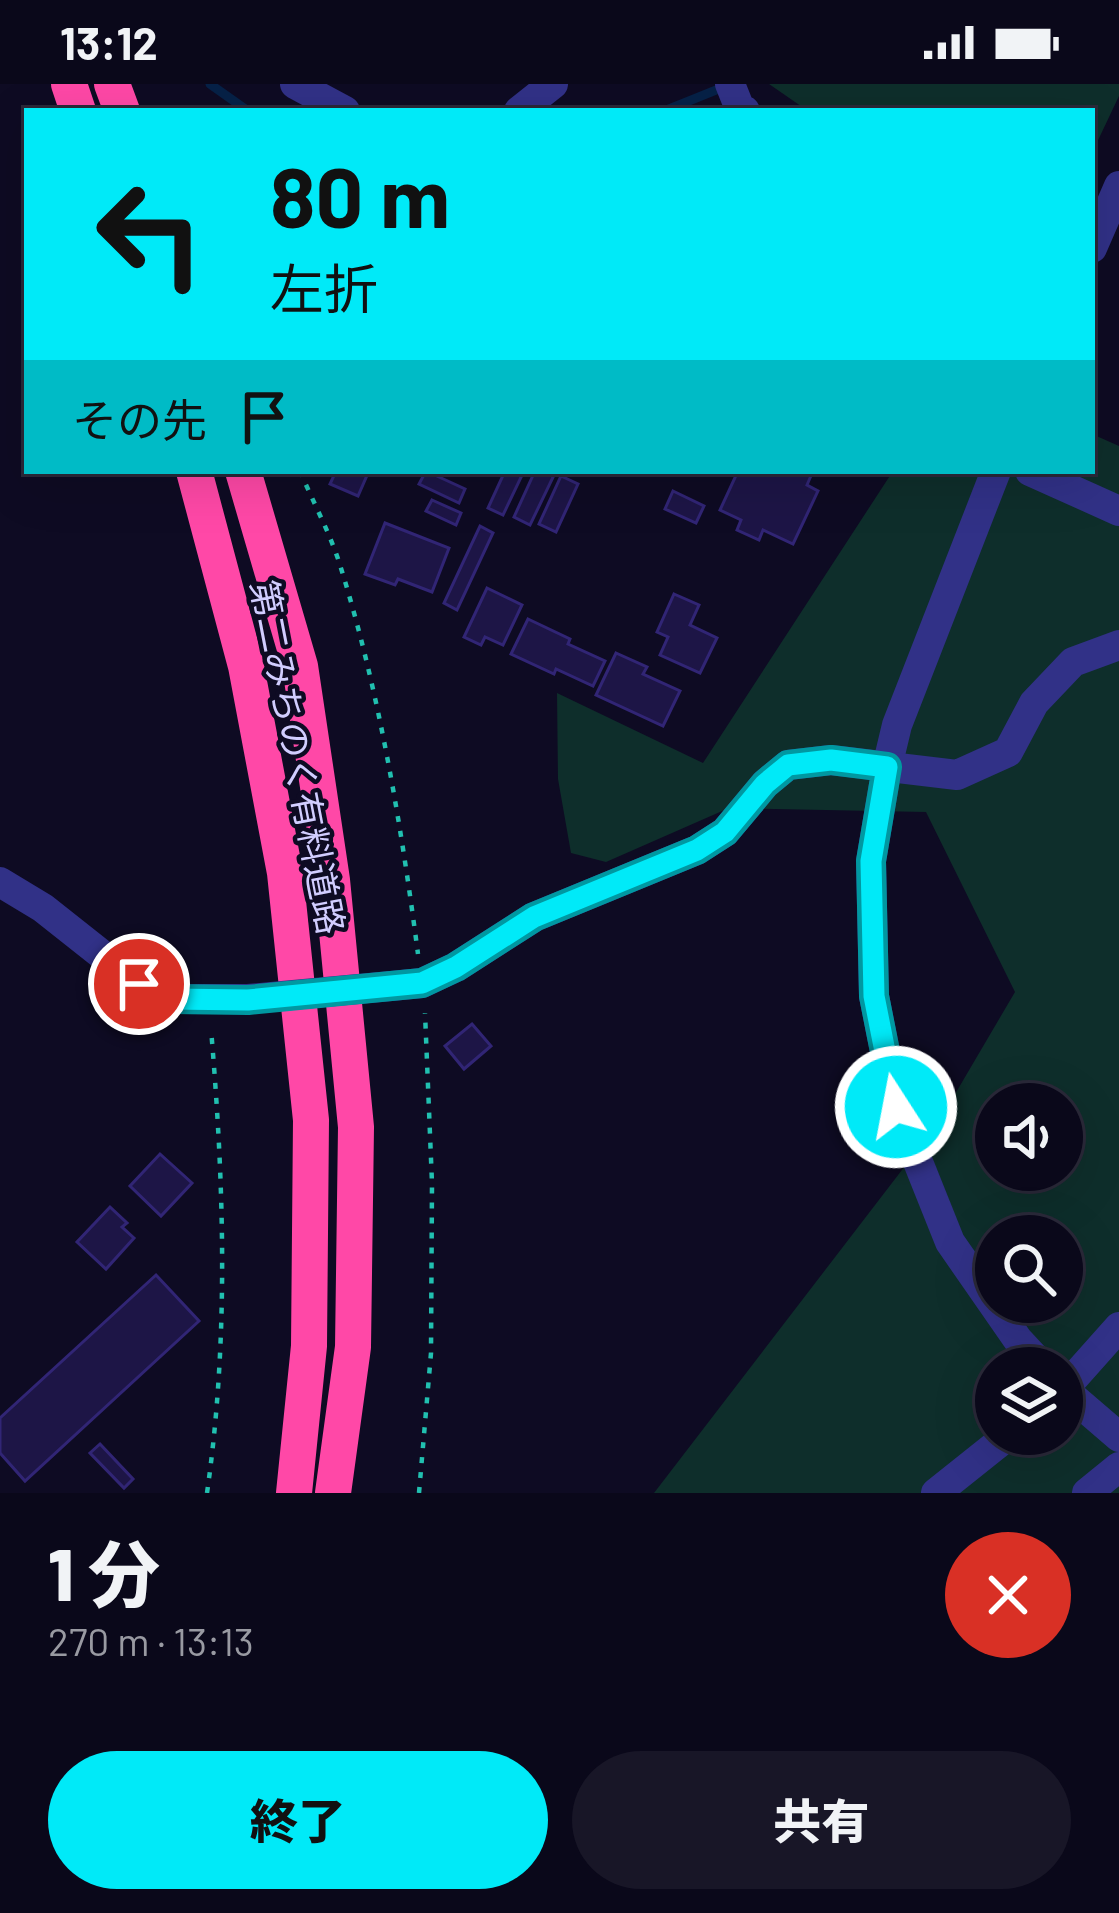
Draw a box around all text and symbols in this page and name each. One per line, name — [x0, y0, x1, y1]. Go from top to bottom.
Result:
text: 13:12 — [60, 15, 158, 69]
text: 80 m — [270, 144, 450, 245]
icon: left — [72, 156, 228, 312]
text: 左折 — [270, 255, 378, 320]
icon: arrive — [231, 384, 297, 450]
text: その先 — [72, 392, 207, 446]
street label: 第二みちのく有料道路 — [244, 576, 354, 938]
pin — [88, 933, 190, 1035]
icon: arrive — [106, 951, 172, 1017]
position arrow — [833, 1044, 959, 1170]
map controls — [975, 1083, 1083, 1455]
button: sound — [975, 1083, 1083, 1191]
button: search — [975, 1215, 1083, 1323]
button: layers — [975, 1347, 1083, 1455]
text: 1 分 — [48, 1529, 160, 1615]
button: close — [945, 1532, 1071, 1658]
text: 270 m · 13:13 — [48, 1617, 254, 1664]
button: 終了 — [48, 1751, 548, 1889]
button: 共有 — [572, 1751, 1071, 1889]

